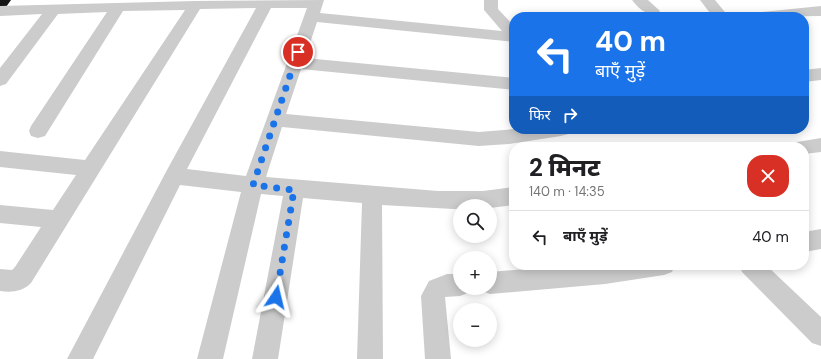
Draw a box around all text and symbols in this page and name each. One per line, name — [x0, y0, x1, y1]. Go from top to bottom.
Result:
text: 40 m — [595, 23, 666, 60]
icon: left — [529, 28, 581, 80]
pin — [281, 35, 315, 69]
icon: arrive — [287, 41, 309, 63]
text: बाएँ मुड़ें — [595, 59, 645, 83]
icon: right — [559, 104, 581, 126]
text: फिर — [529, 105, 551, 125]
text: 2 मिनट — [529, 152, 600, 183]
button: close — [747, 155, 789, 197]
text: 140 m · 14:35 — [529, 183, 605, 200]
map controls — [453, 199, 497, 347]
button: search — [453, 199, 497, 243]
icon: left — [529, 226, 551, 248]
text: बाएँ मुड़ें — [563, 226, 608, 246]
text: 40 m — [752, 227, 789, 247]
button: + — [453, 251, 497, 295]
position arrow — [255, 276, 297, 318]
button: − — [453, 303, 497, 347]

